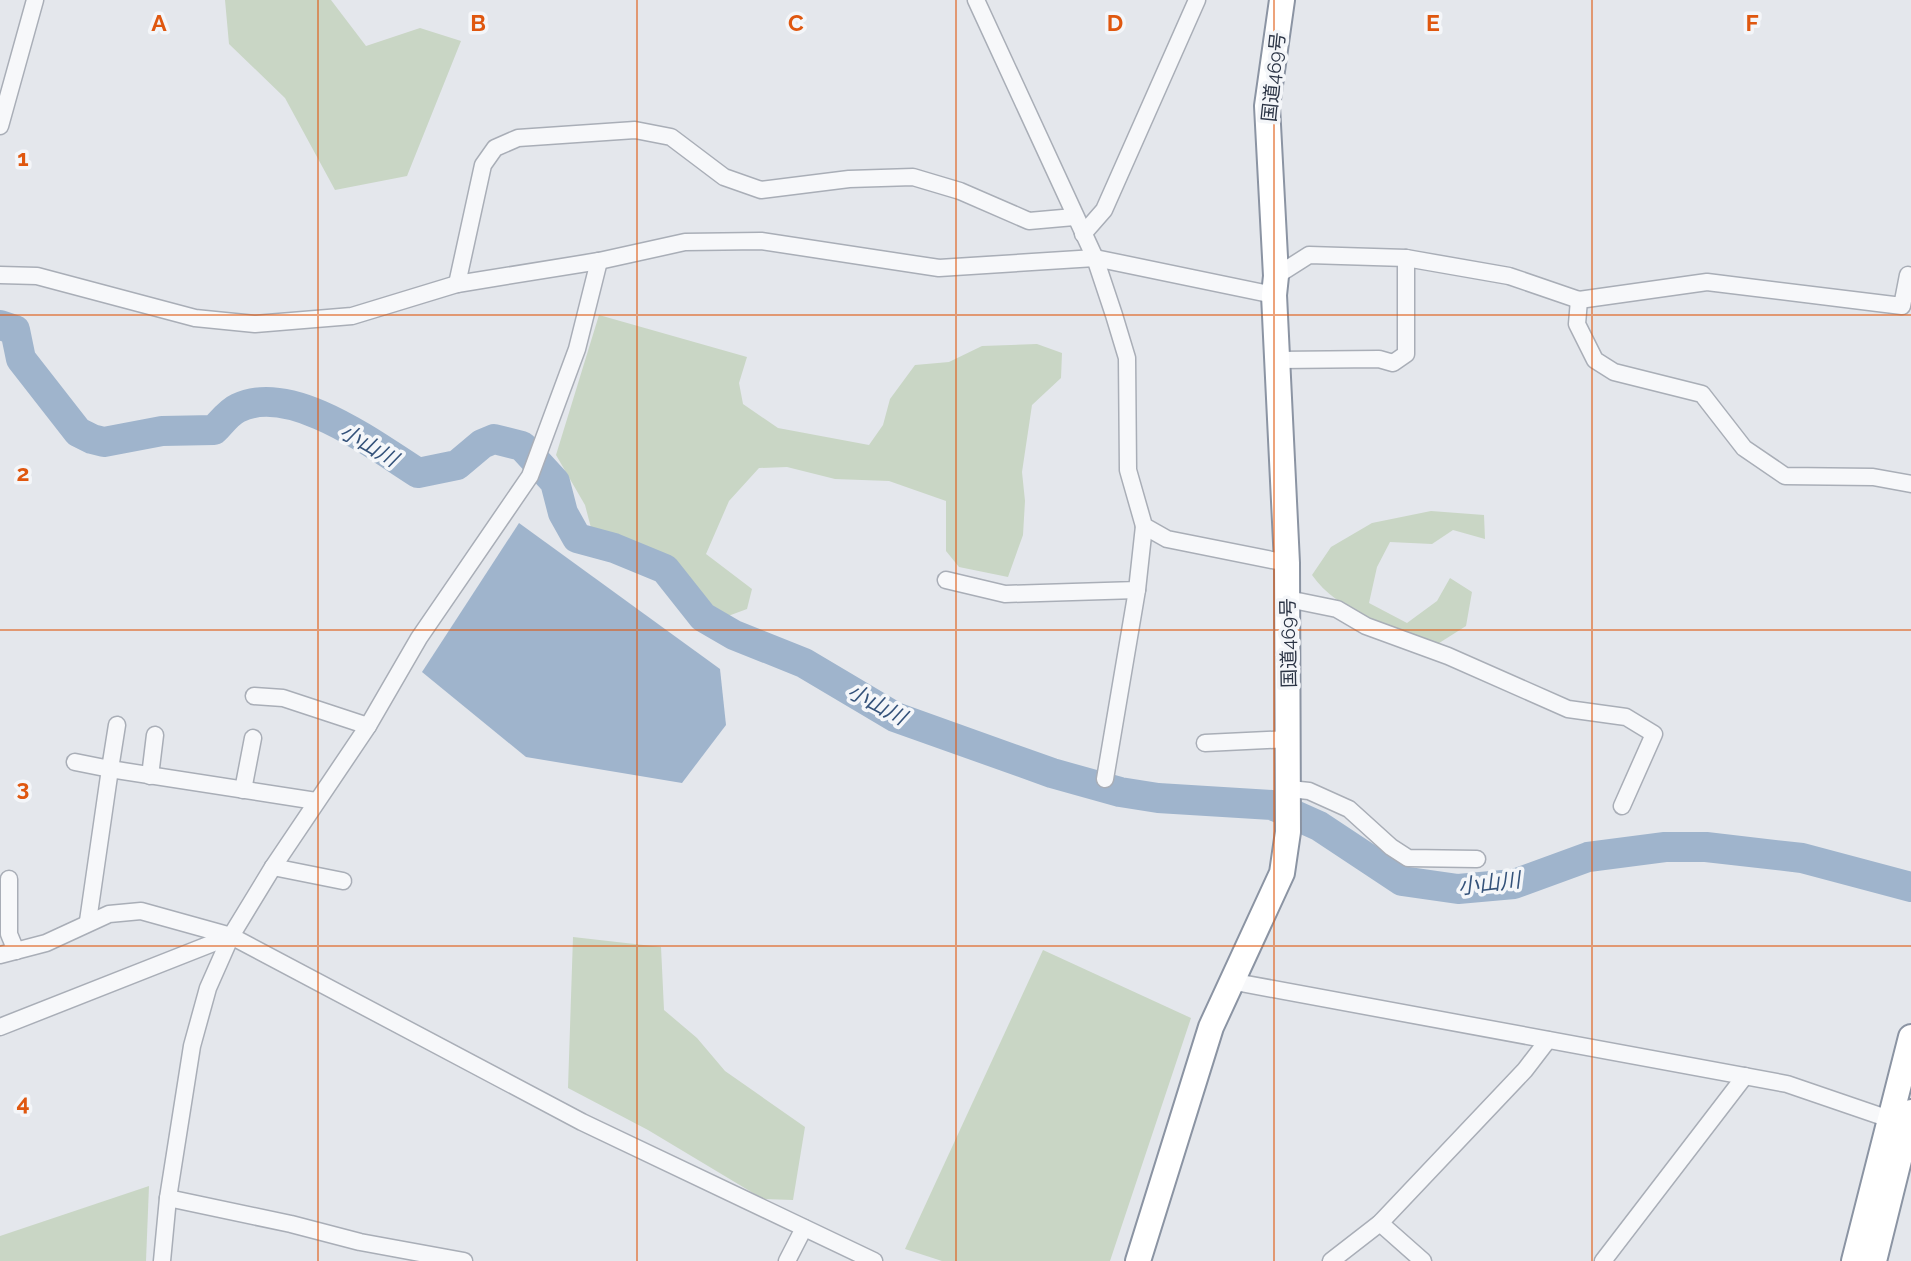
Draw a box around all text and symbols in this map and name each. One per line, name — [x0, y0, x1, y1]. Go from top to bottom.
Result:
text: A — [151, 9, 167, 36]
text: B — [470, 9, 486, 36]
text: C — [788, 9, 804, 36]
text: D — [1107, 9, 1123, 36]
text: E — [1426, 9, 1440, 36]
text: F — [1745, 9, 1759, 36]
street label: 国道469号 — [1257, 31, 1289, 123]
text: 1 — [17, 144, 29, 171]
water label: 小山川 — [335, 418, 404, 473]
text: 2 — [17, 459, 29, 486]
street label: 国道469号 — [1276, 598, 1300, 688]
water label: 小山川 — [843, 678, 912, 731]
text: 3 — [17, 774, 29, 801]
water label: 小山川 — [1456, 867, 1524, 899]
text: 4 — [16, 1089, 30, 1116]

